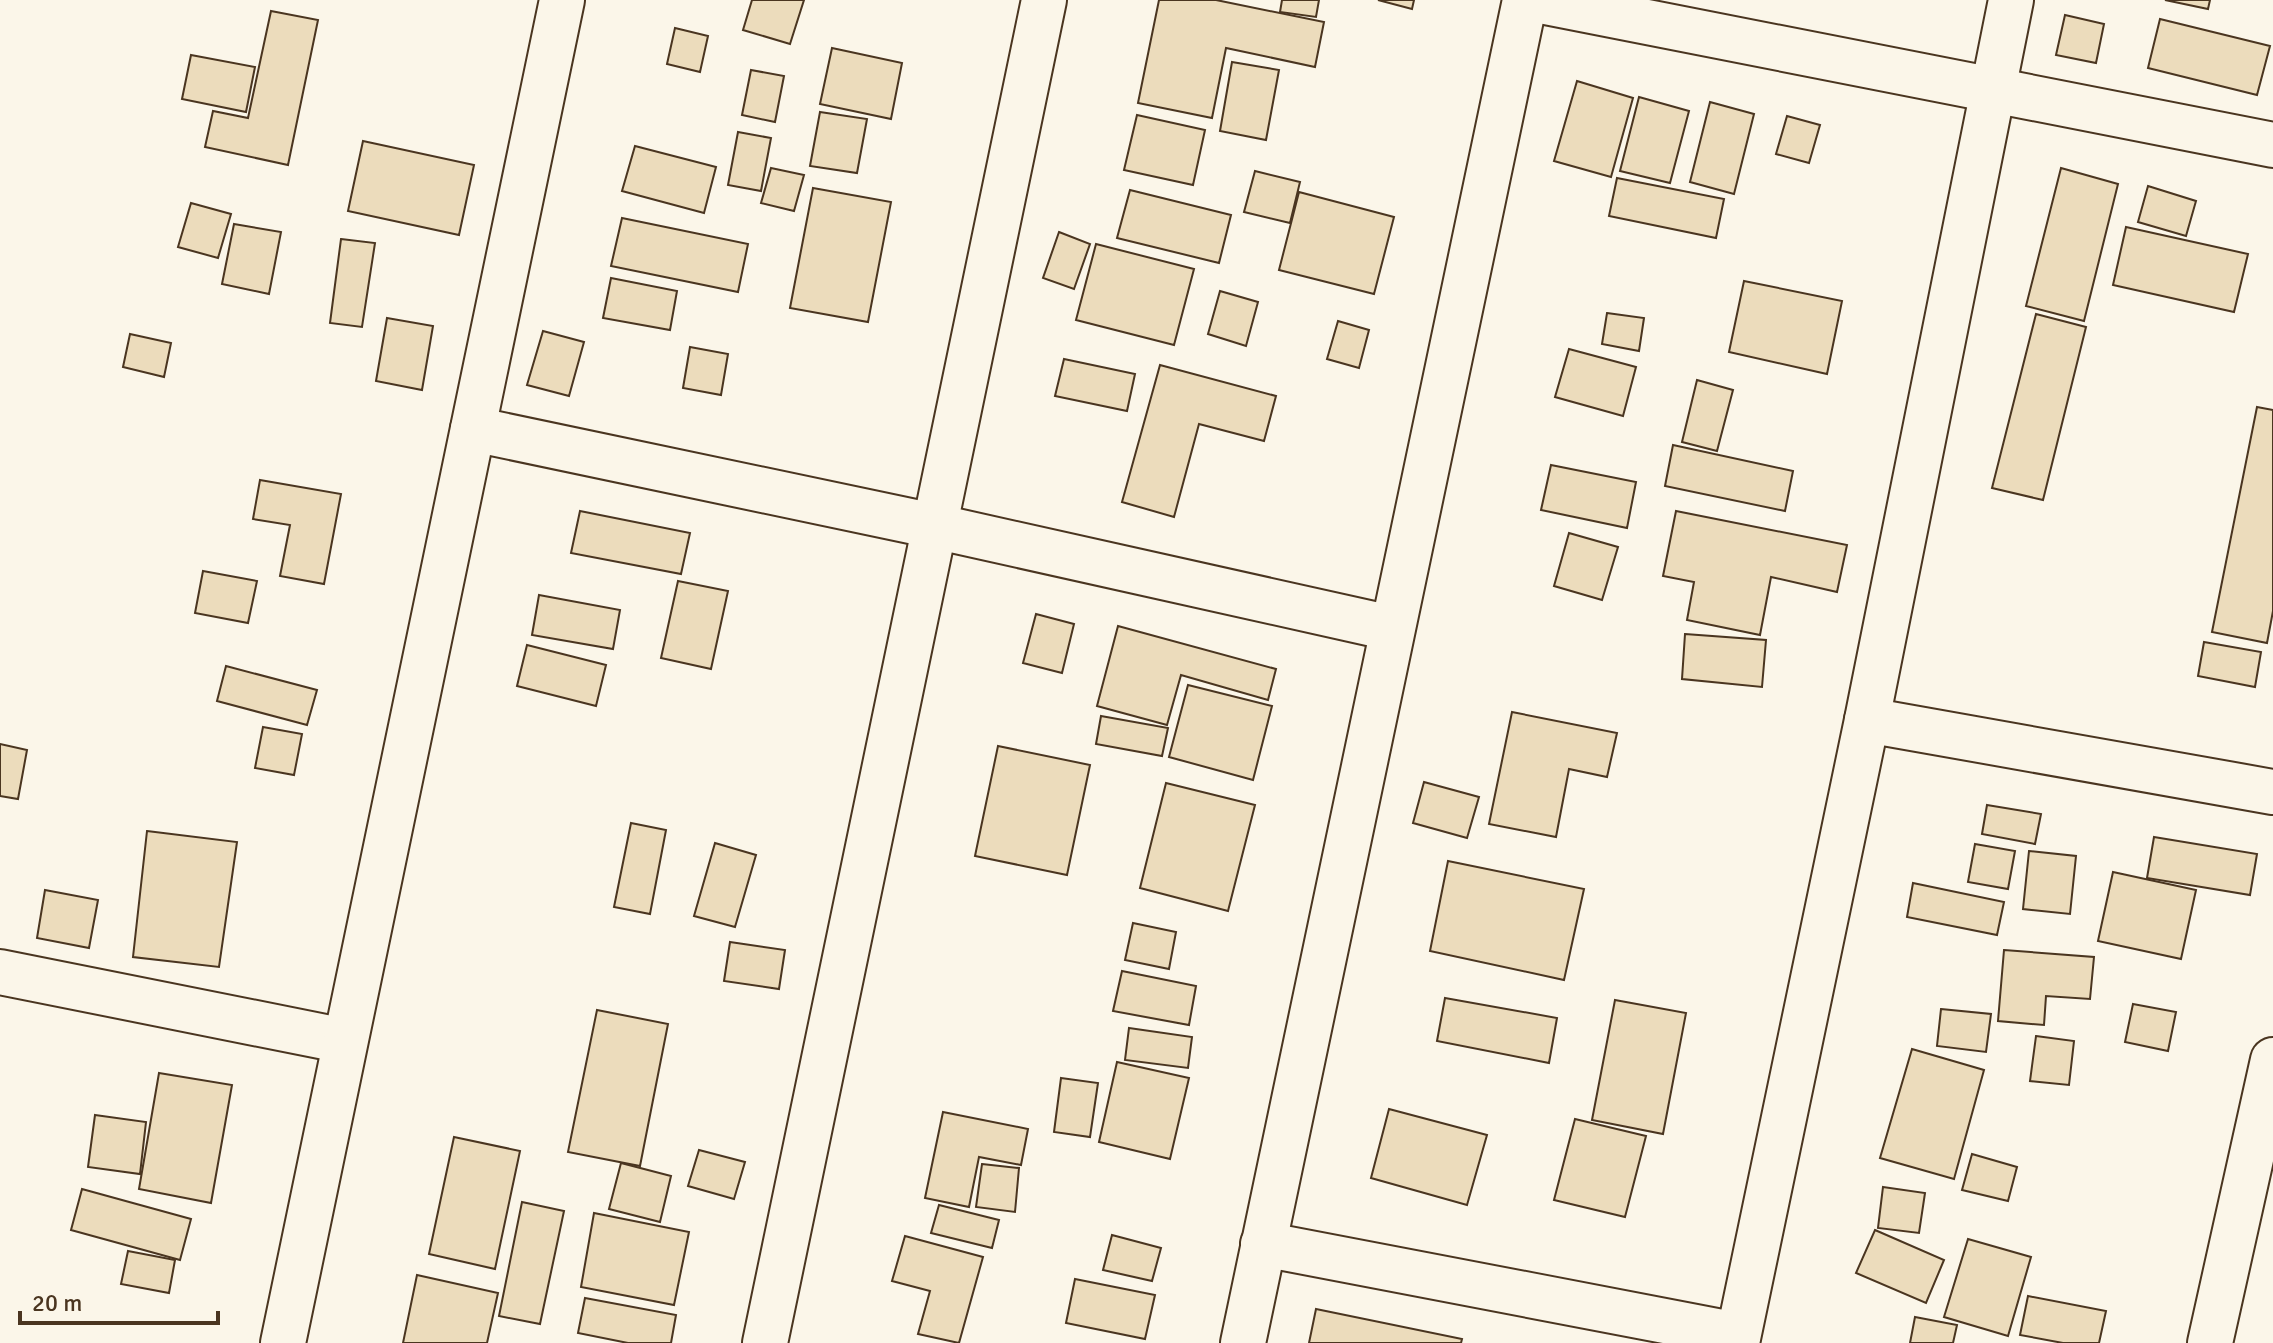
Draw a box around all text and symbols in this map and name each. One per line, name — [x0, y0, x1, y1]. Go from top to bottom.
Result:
scale bar — [20, 1275, 218, 1325]
text: 20 m — [32, 1288, 82, 1318]

